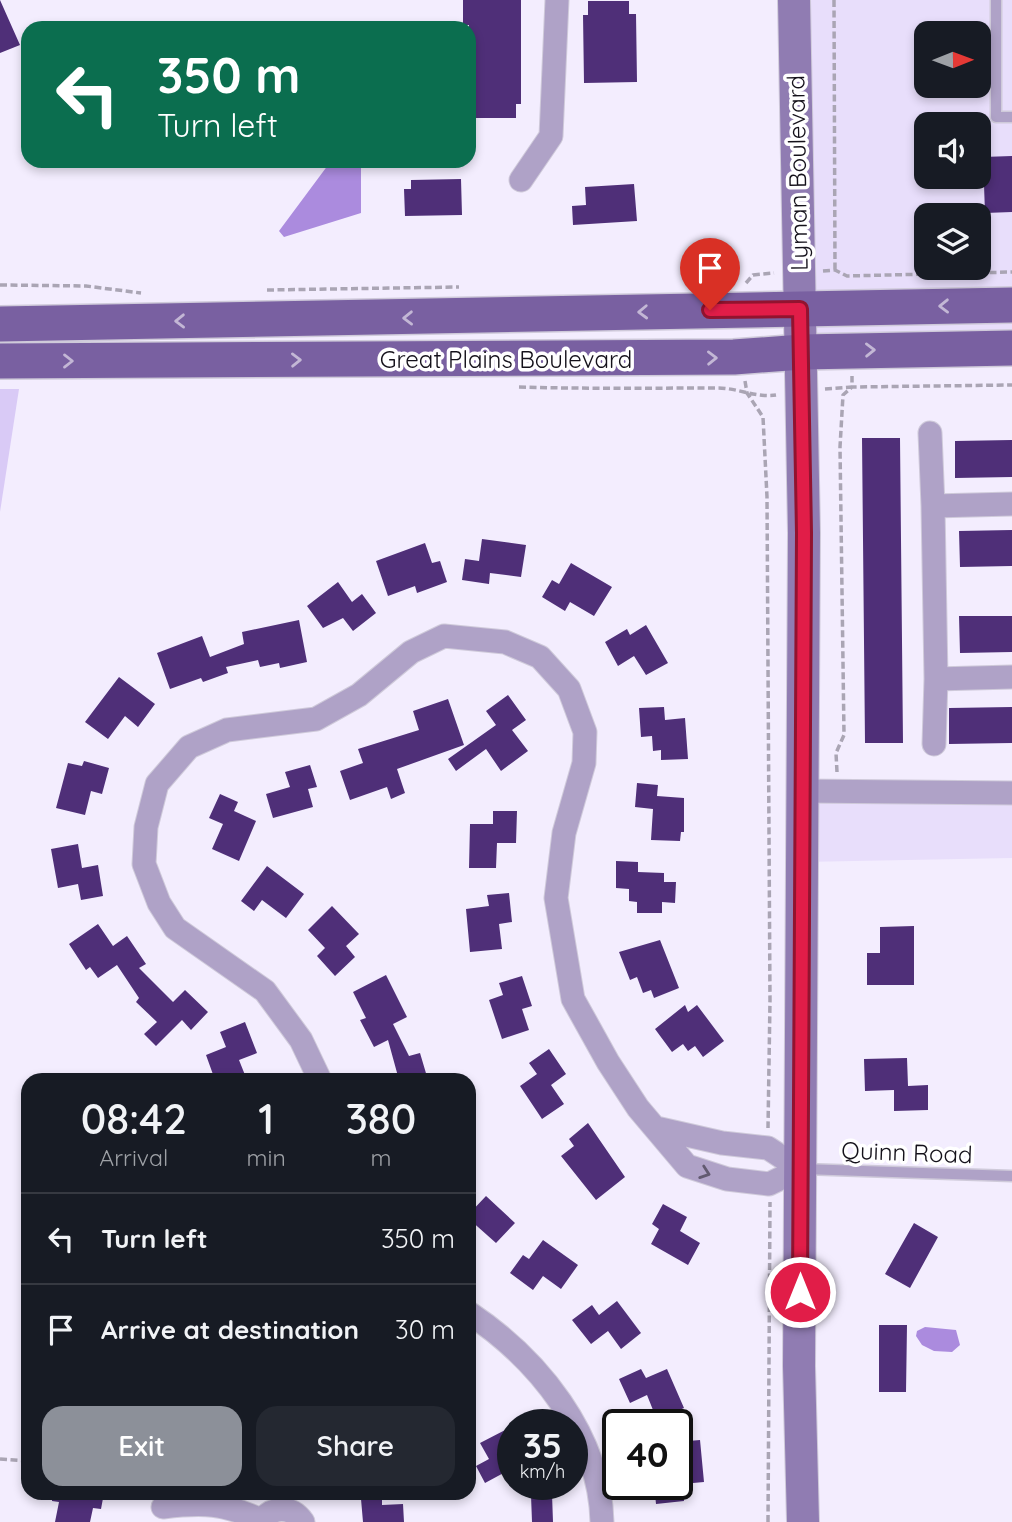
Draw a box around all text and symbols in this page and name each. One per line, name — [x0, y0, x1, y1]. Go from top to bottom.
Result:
north arrow — [914, 21, 990, 98]
map controls — [914, 21, 991, 280]
text: 350 m — [157, 44, 301, 105]
icon: left — [42, 49, 133, 140]
street label: Lyman Boulevard — [780, 75, 814, 271]
text: Turn left — [157, 105, 278, 145]
button: sound — [914, 112, 991, 189]
button: layers — [914, 203, 991, 280]
pin — [680, 238, 740, 310]
icon: arrive — [691, 249, 729, 287]
one-way arrow — [938, 298, 949, 314]
one-way arrow — [637, 305, 648, 320]
one-way arrow — [402, 310, 412, 326]
one-way arrow — [174, 314, 185, 329]
one-way arrow — [865, 342, 876, 358]
street label: Great Plains Boulevard — [380, 344, 632, 374]
one-way arrow — [707, 350, 718, 365]
one-way arrow — [291, 352, 301, 368]
one-way arrow — [63, 353, 74, 369]
text: 08:42 — [81, 1092, 187, 1145]
text: 1 — [258, 1092, 274, 1145]
text: 380 — [345, 1092, 416, 1145]
street label: Quinn Road — [841, 1135, 973, 1169]
text: Arrival — [99, 1143, 168, 1172]
text: min — [247, 1143, 286, 1172]
text: m — [370, 1143, 391, 1172]
one-way arrow — [698, 1165, 710, 1179]
icon: left — [42, 1220, 80, 1258]
text: Turn left — [101, 1222, 208, 1255]
text: 350 m — [381, 1222, 455, 1255]
position arrow — [763, 1255, 837, 1329]
icon: arrive — [42, 1311, 80, 1349]
text: Arrive at destination — [101, 1313, 359, 1346]
text: 30 m — [395, 1313, 455, 1346]
button: Exit — [42, 1406, 242, 1486]
button: Share — [256, 1406, 455, 1486]
speed limit sign: 40 — [602, 1409, 693, 1500]
text: 35 — [523, 1423, 562, 1467]
text: km/h — [520, 1460, 565, 1483]

